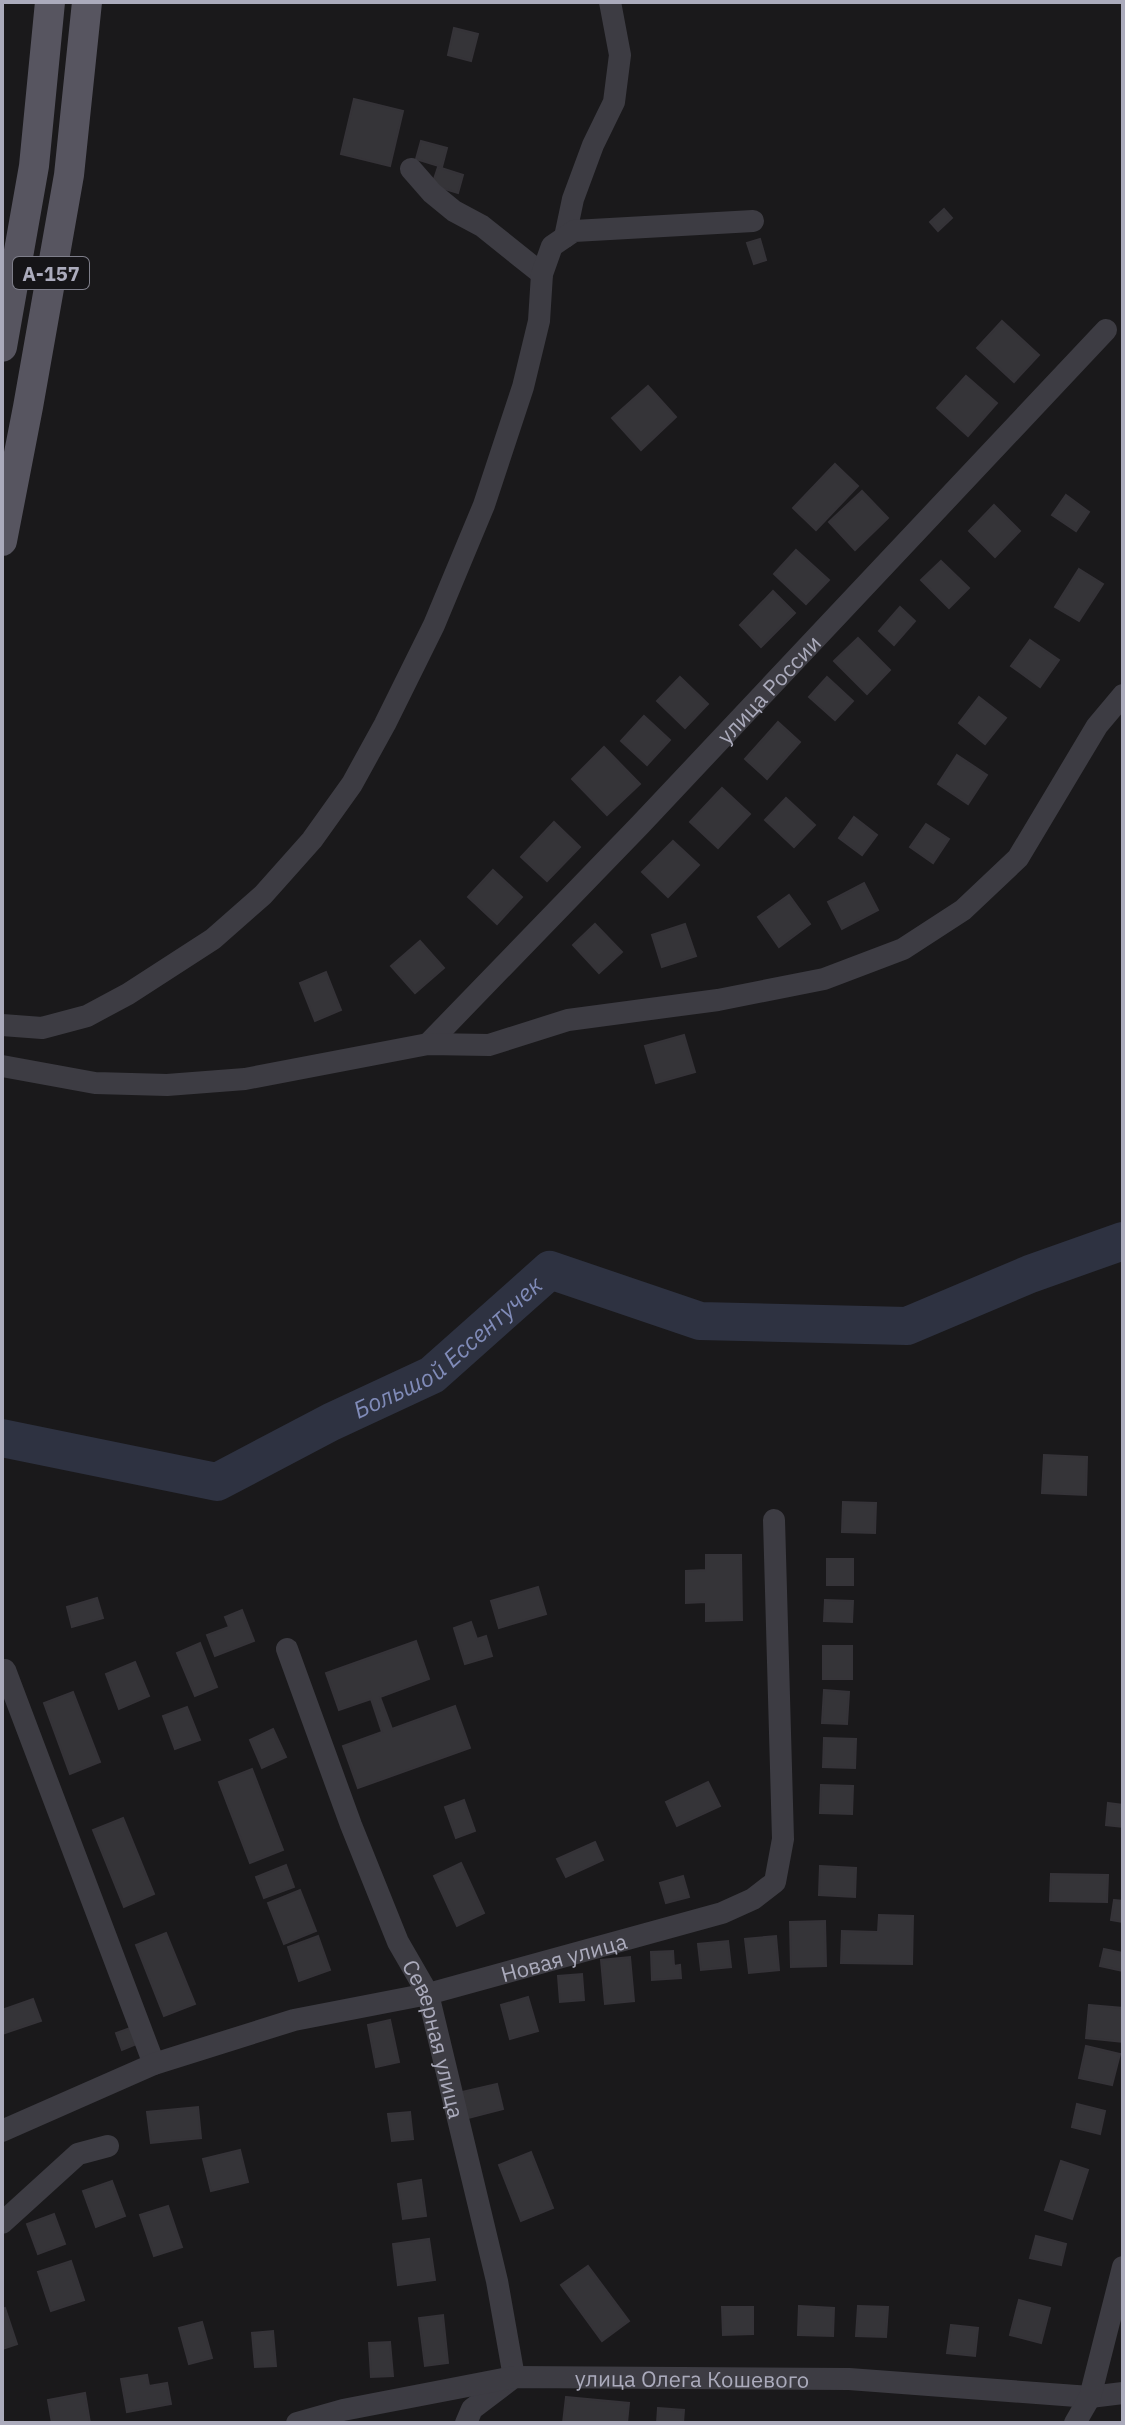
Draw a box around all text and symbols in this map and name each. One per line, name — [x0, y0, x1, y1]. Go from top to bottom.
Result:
road number: А-157 — [13, 257, 89, 289]
street label: улица России — [710, 628, 827, 749]
water label: Большой Ессентучек — [348, 1268, 549, 1426]
street label: Новая улица — [497, 1925, 630, 1988]
street label: Северная улица — [396, 1954, 472, 2121]
street label: улица Олега Кошевого — [575, 2363, 809, 2393]

